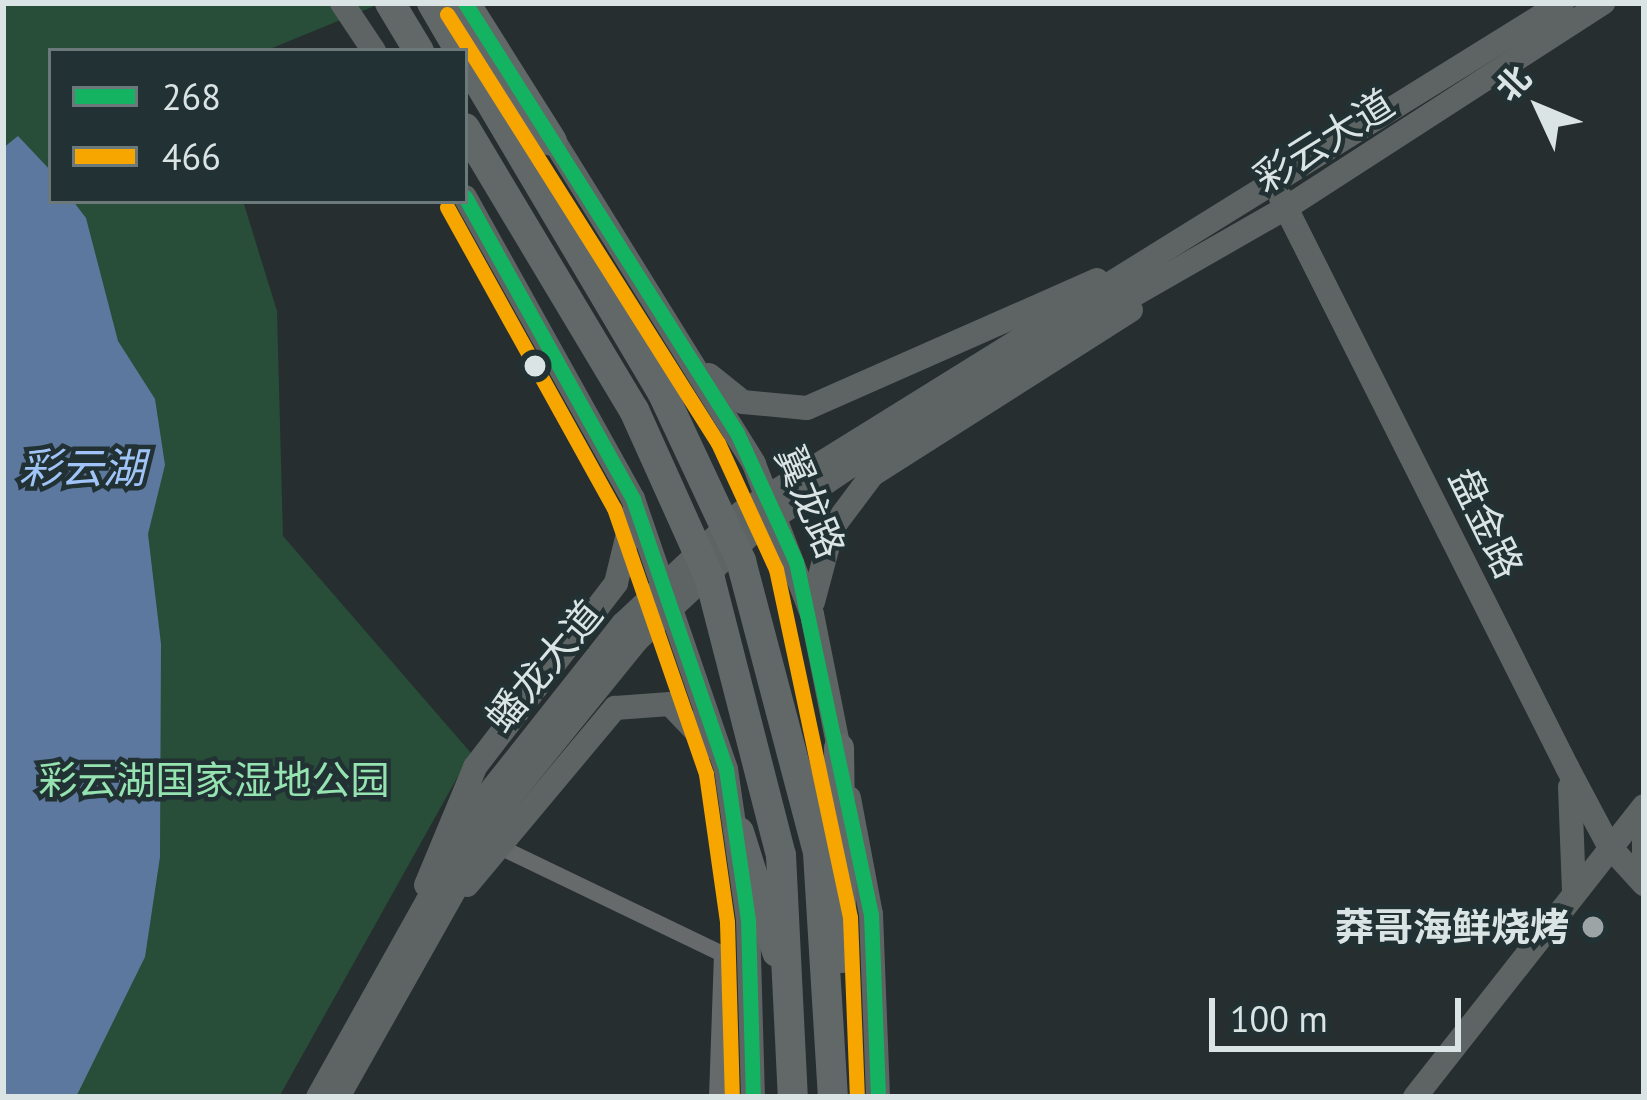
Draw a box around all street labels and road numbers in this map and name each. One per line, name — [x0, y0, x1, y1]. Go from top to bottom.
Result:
street label: 彩云大道 — [1245, 80, 1403, 202]
street label: 翼龙路 — [766, 439, 854, 565]
street label: 盘金路 — [1439, 460, 1533, 586]
street label: 蟠龙大道 — [476, 591, 612, 741]

